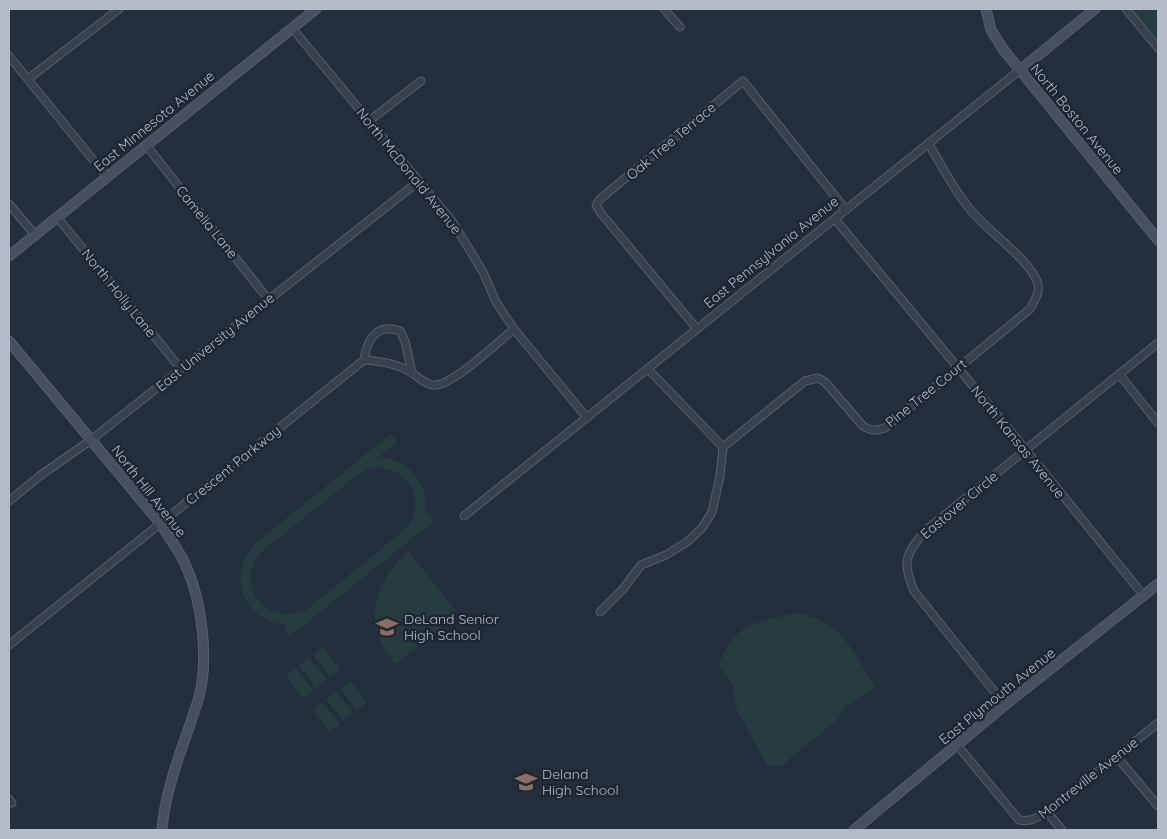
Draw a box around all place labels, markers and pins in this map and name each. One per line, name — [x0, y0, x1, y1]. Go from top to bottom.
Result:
place label: DeLand Senior High School — [404, 610, 500, 644]
school or university icon: DeLand Senior High School — [374, 614, 400, 640]
place label: Deland High School — [542, 765, 619, 799]
school or university icon: Deland High School — [513, 769, 539, 795]

